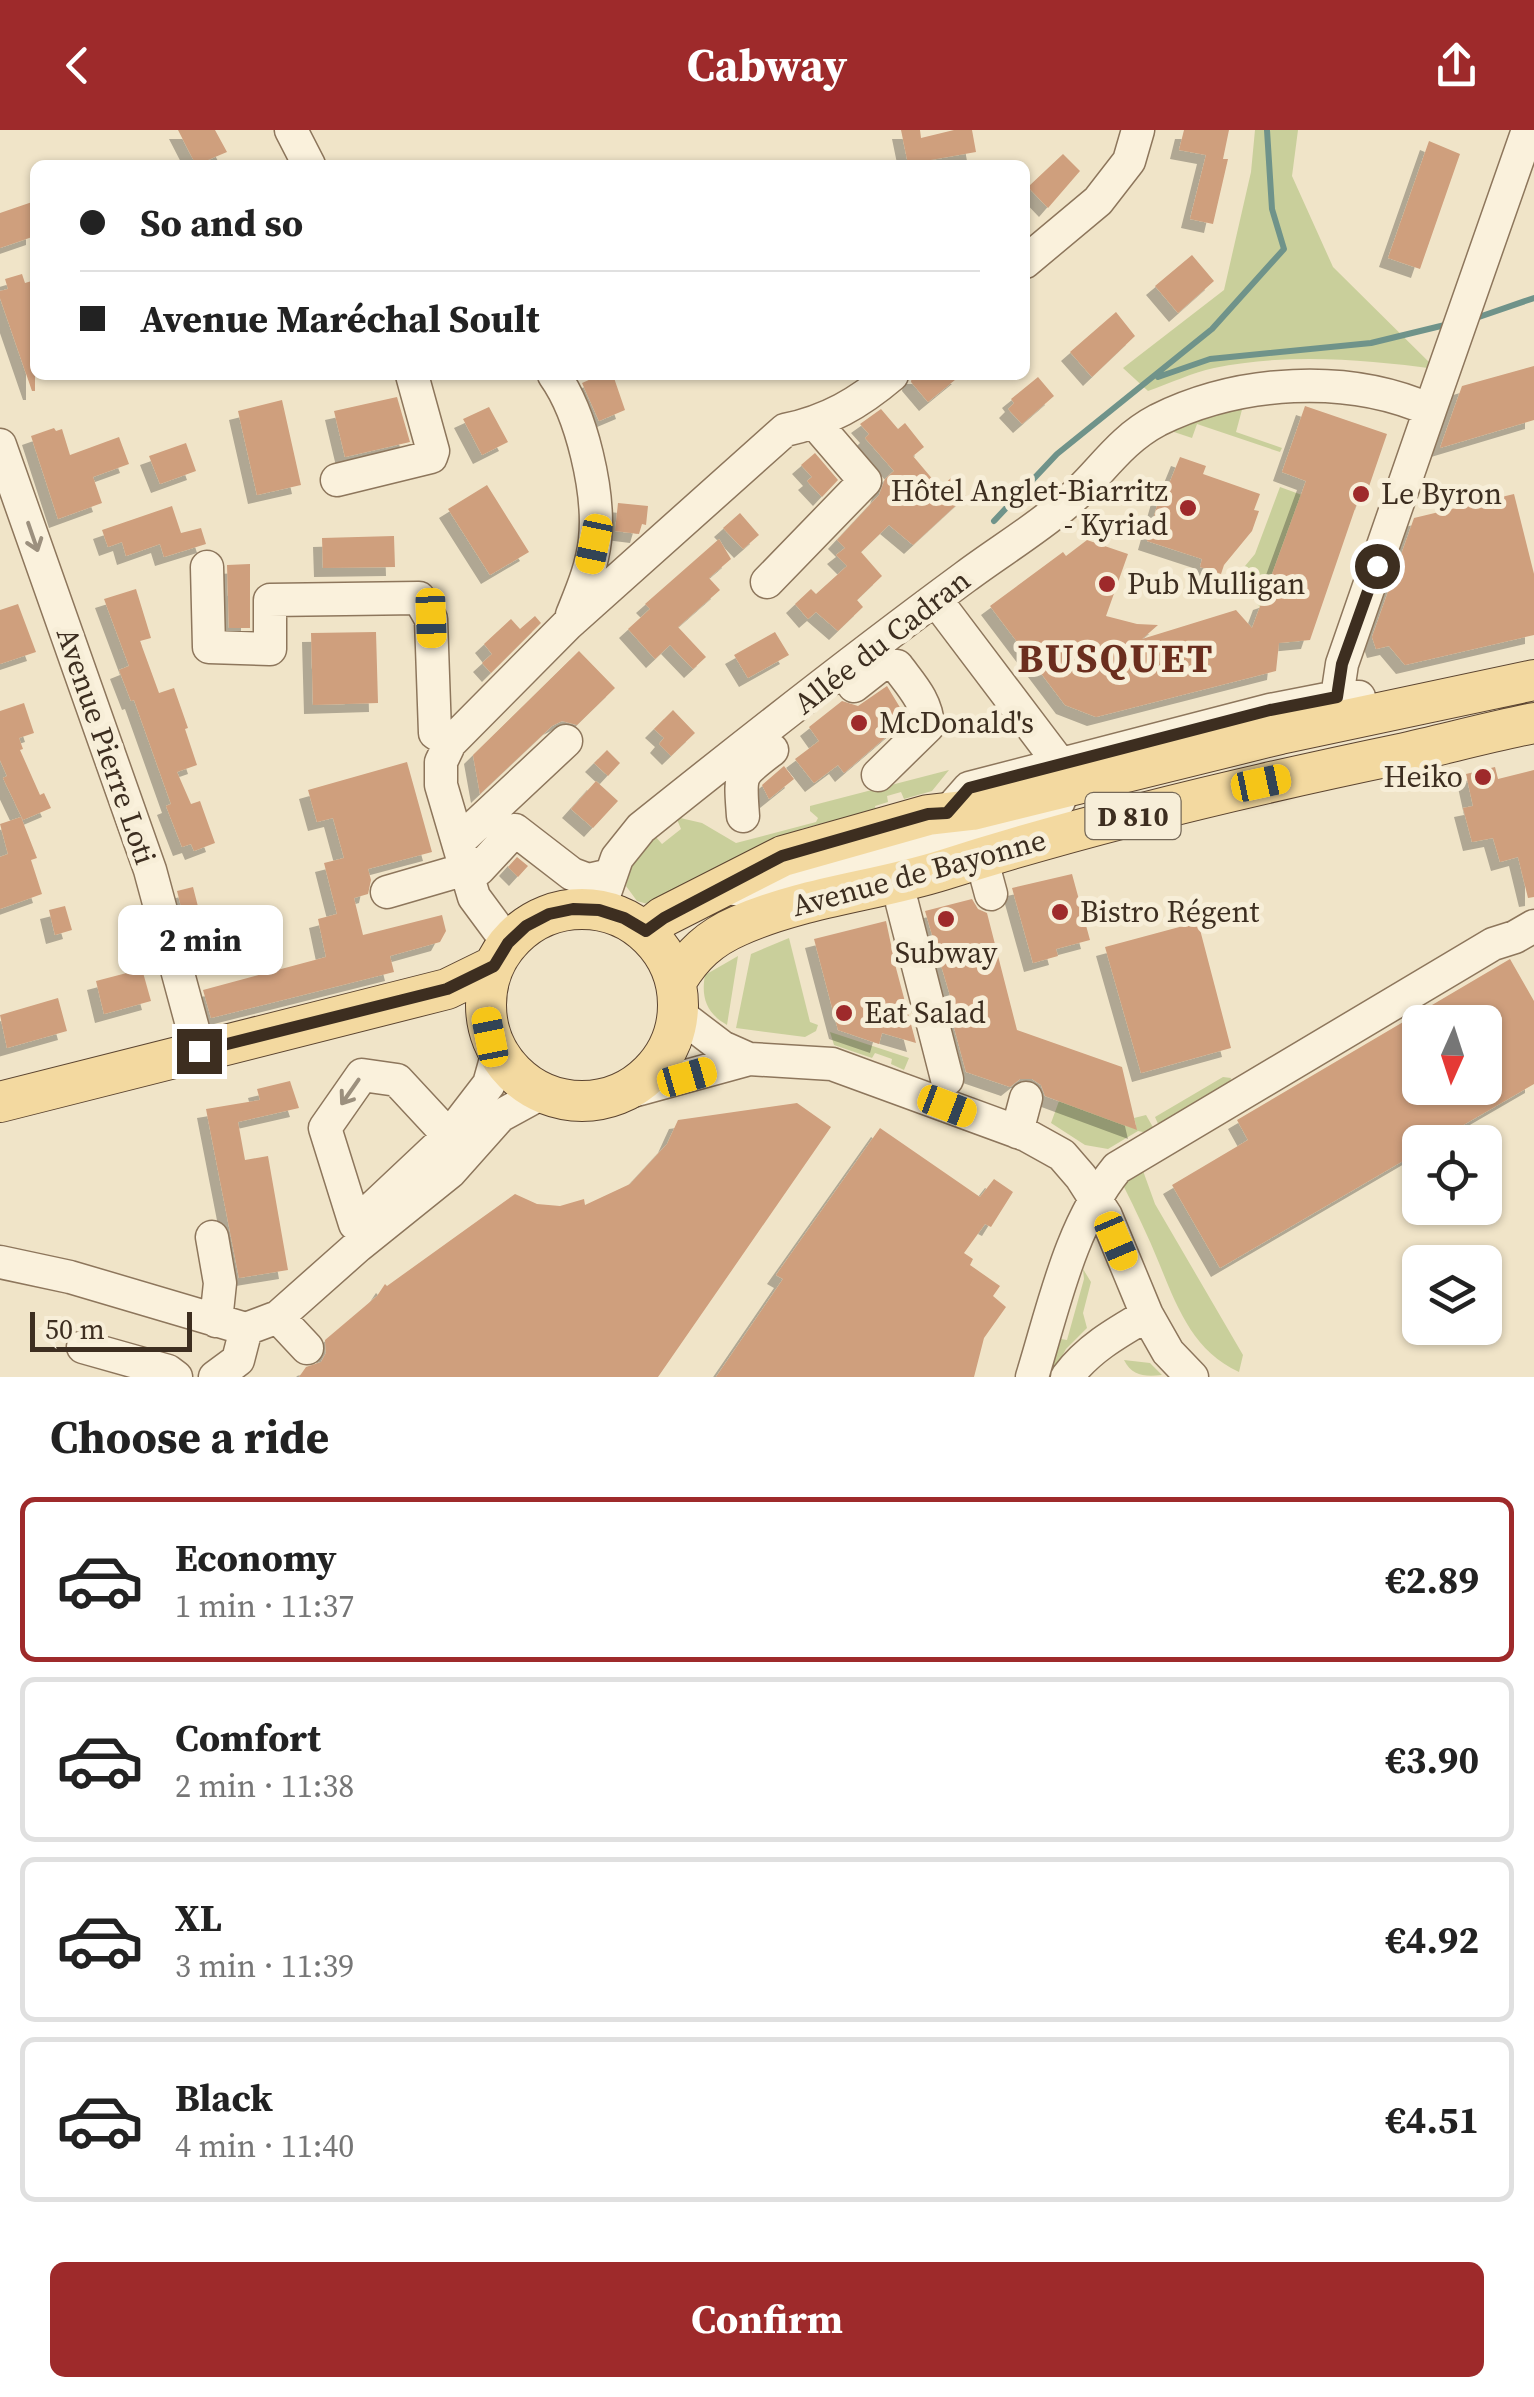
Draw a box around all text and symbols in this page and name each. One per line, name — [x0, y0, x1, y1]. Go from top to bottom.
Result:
text: Cabway — [687, 34, 847, 96]
icon: back — [50, 38, 105, 93]
icon: share — [1429, 38, 1484, 93]
text: So and so — [140, 197, 303, 249]
text: Avenue Maréchal Soult — [140, 293, 540, 345]
place label: Hôtel Anglet-Biarritz - Kyriad — [891, 470, 1168, 545]
place label: Le Byron — [1381, 473, 1502, 514]
marker: Le Byron — [1350, 483, 1372, 505]
marker: Hôtel Anglet-Biarritz - Kyriad — [1177, 497, 1199, 519]
car — [573, 512, 615, 576]
one-way arrow — [25, 521, 43, 552]
route start — [1355, 544, 1400, 589]
street label: Allée du Cadran — [785, 560, 978, 723]
place label: Pub Mulligan — [1127, 563, 1305, 604]
marker: Pub Mulligan — [1096, 573, 1118, 595]
car — [415, 587, 447, 649]
street label: Avenue Pierre Loti — [47, 622, 166, 870]
district label: BUSQUET — [1017, 631, 1215, 685]
place label: McDonald's — [879, 702, 1034, 743]
marker: McDonald's — [848, 712, 870, 734]
place label: Heiko — [1383, 756, 1463, 797]
car — [1229, 762, 1293, 804]
marker: Heiko — [1472, 766, 1494, 788]
road number: D 810 — [1086, 793, 1180, 839]
street label: Avenue de Bayonne — [787, 819, 1050, 926]
place label: Bistro Régent — [1080, 891, 1260, 932]
marker: Bistro Régent — [1049, 901, 1071, 923]
callout: 2 min — [116, 906, 282, 976]
marker: Subway — [935, 908, 957, 930]
text: 2 min — [159, 918, 242, 962]
place label: Subway — [895, 932, 998, 973]
place label: Eat Salad — [864, 992, 986, 1033]
marker: Eat Salad — [833, 1002, 855, 1024]
car — [470, 1005, 510, 1069]
north arrow — [1402, 1005, 1502, 1105]
map controls — [1402, 1005, 1502, 1345]
route end — [177, 1029, 222, 1074]
car — [654, 1054, 720, 1100]
one-way arrow — [340, 1078, 361, 1106]
car — [914, 1081, 980, 1131]
button: locate — [1402, 1125, 1502, 1225]
car — [1090, 1208, 1142, 1274]
button: layers — [1402, 1245, 1502, 1345]
scale bar — [30, 1307, 192, 1352]
text: 50 m — [45, 1310, 105, 1348]
text: Choose a ride — [50, 1406, 329, 1468]
text: Economy — [175, 1532, 337, 1584]
icon: car — [55, 1535, 145, 1625]
text: €2.89 — [1385, 1554, 1479, 1606]
text: 1 min · 11:37 — [175, 1584, 354, 1628]
text: Comfort — [175, 1712, 321, 1764]
icon: car — [55, 1715, 145, 1805]
text: €3.90 — [1385, 1734, 1479, 1786]
text: 2 min · 11:38 — [175, 1764, 354, 1808]
text: XL — [175, 1892, 222, 1944]
icon: car — [55, 1895, 145, 1985]
text: €4.92 — [1385, 1914, 1479, 1966]
text: 3 min · 11:39 — [175, 1944, 354, 1988]
text: Black — [175, 2072, 273, 2124]
icon: car — [55, 2075, 145, 2165]
text: €4.51 — [1385, 2094, 1479, 2146]
text: 4 min · 11:40 — [175, 2124, 354, 2168]
button: Confirm — [50, 2262, 1484, 2377]

